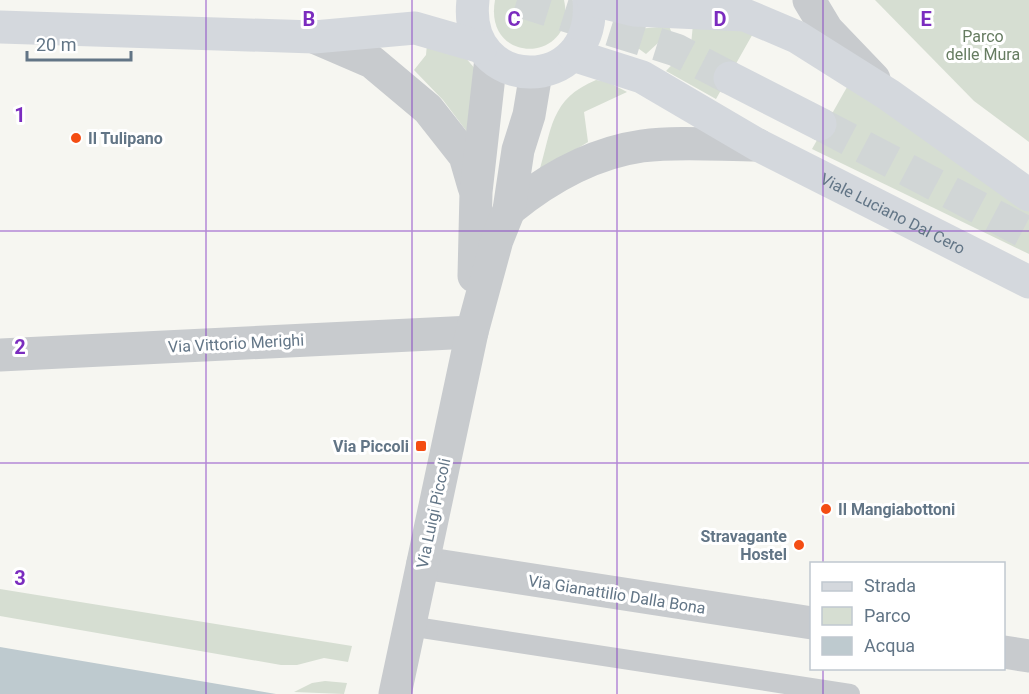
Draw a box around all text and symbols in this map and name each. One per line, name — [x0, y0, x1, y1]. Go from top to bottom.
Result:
text: B — [303, 7, 315, 31]
text: C — [507, 7, 521, 31]
text: D — [714, 7, 727, 31]
text: E — [920, 7, 932, 31]
scale bar — [27, 24, 130, 62]
park label: Parco delle Mura — [946, 27, 1020, 64]
text: 20 m — [36, 34, 76, 55]
text: 1 — [14, 103, 26, 127]
place label: Il Tulipano — [88, 129, 163, 148]
marker: Il Tulipano — [69, 131, 83, 145]
street label: Viale Luciano Dal Cero — [817, 169, 968, 258]
street label: Via Vittorio Merighi — [168, 330, 304, 357]
text: 2 — [14, 335, 26, 359]
place label: Via Piccoli — [333, 437, 409, 456]
marker: Via Piccoli — [414, 439, 428, 453]
street label: Via Luigi Piccoli — [413, 456, 454, 570]
place label: Il Mangiabottoni — [838, 500, 955, 519]
marker: Il Mangiabottoni — [819, 502, 833, 516]
place label: Stravagante Hostel — [700, 527, 787, 564]
marker: Stravagante Hostel — [792, 538, 806, 552]
legend — [810, 562, 1005, 670]
text: 3 — [14, 566, 26, 590]
street label: Via Gianattilio Dalla Bona — [527, 571, 707, 618]
text: Strada — [864, 575, 916, 596]
text: Parco — [864, 605, 911, 626]
text: Acqua — [864, 635, 915, 656]

